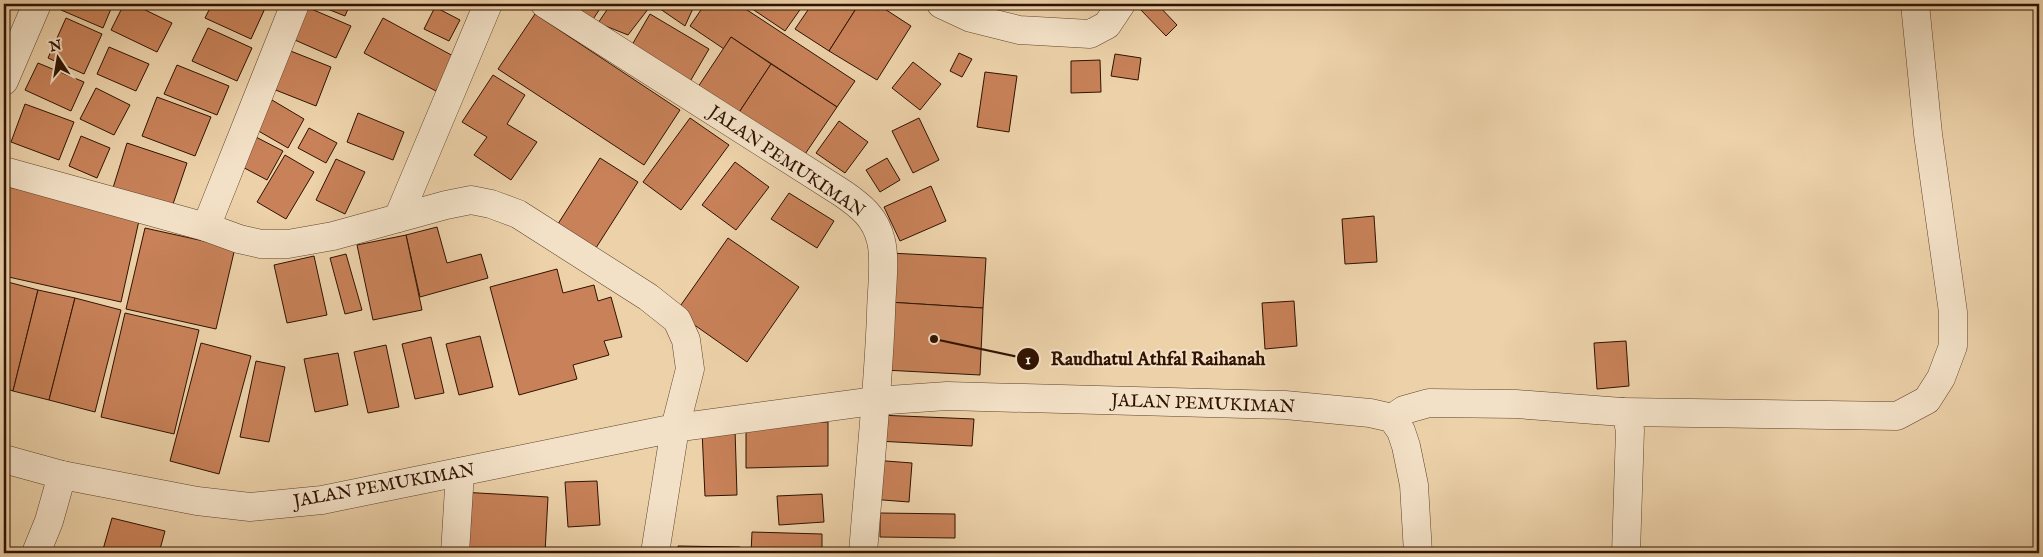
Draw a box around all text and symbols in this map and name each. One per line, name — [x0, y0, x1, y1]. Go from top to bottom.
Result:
north arrow — [32, 32, 82, 82]
text: N — [47, 36, 63, 57]
street label: JALAN PEMUKIMAN — [702, 100, 869, 223]
callout: Raudhatul Athfal Raihanah — [1016, 342, 1276, 376]
text: Raudhatul Athfal Raihanah — [1051, 348, 1266, 372]
text: 1 — [1025, 350, 1031, 369]
street label: JALAN PEMUKIMAN — [1109, 390, 1296, 419]
street label: JALAN PEMUKIMAN — [290, 459, 477, 514]

